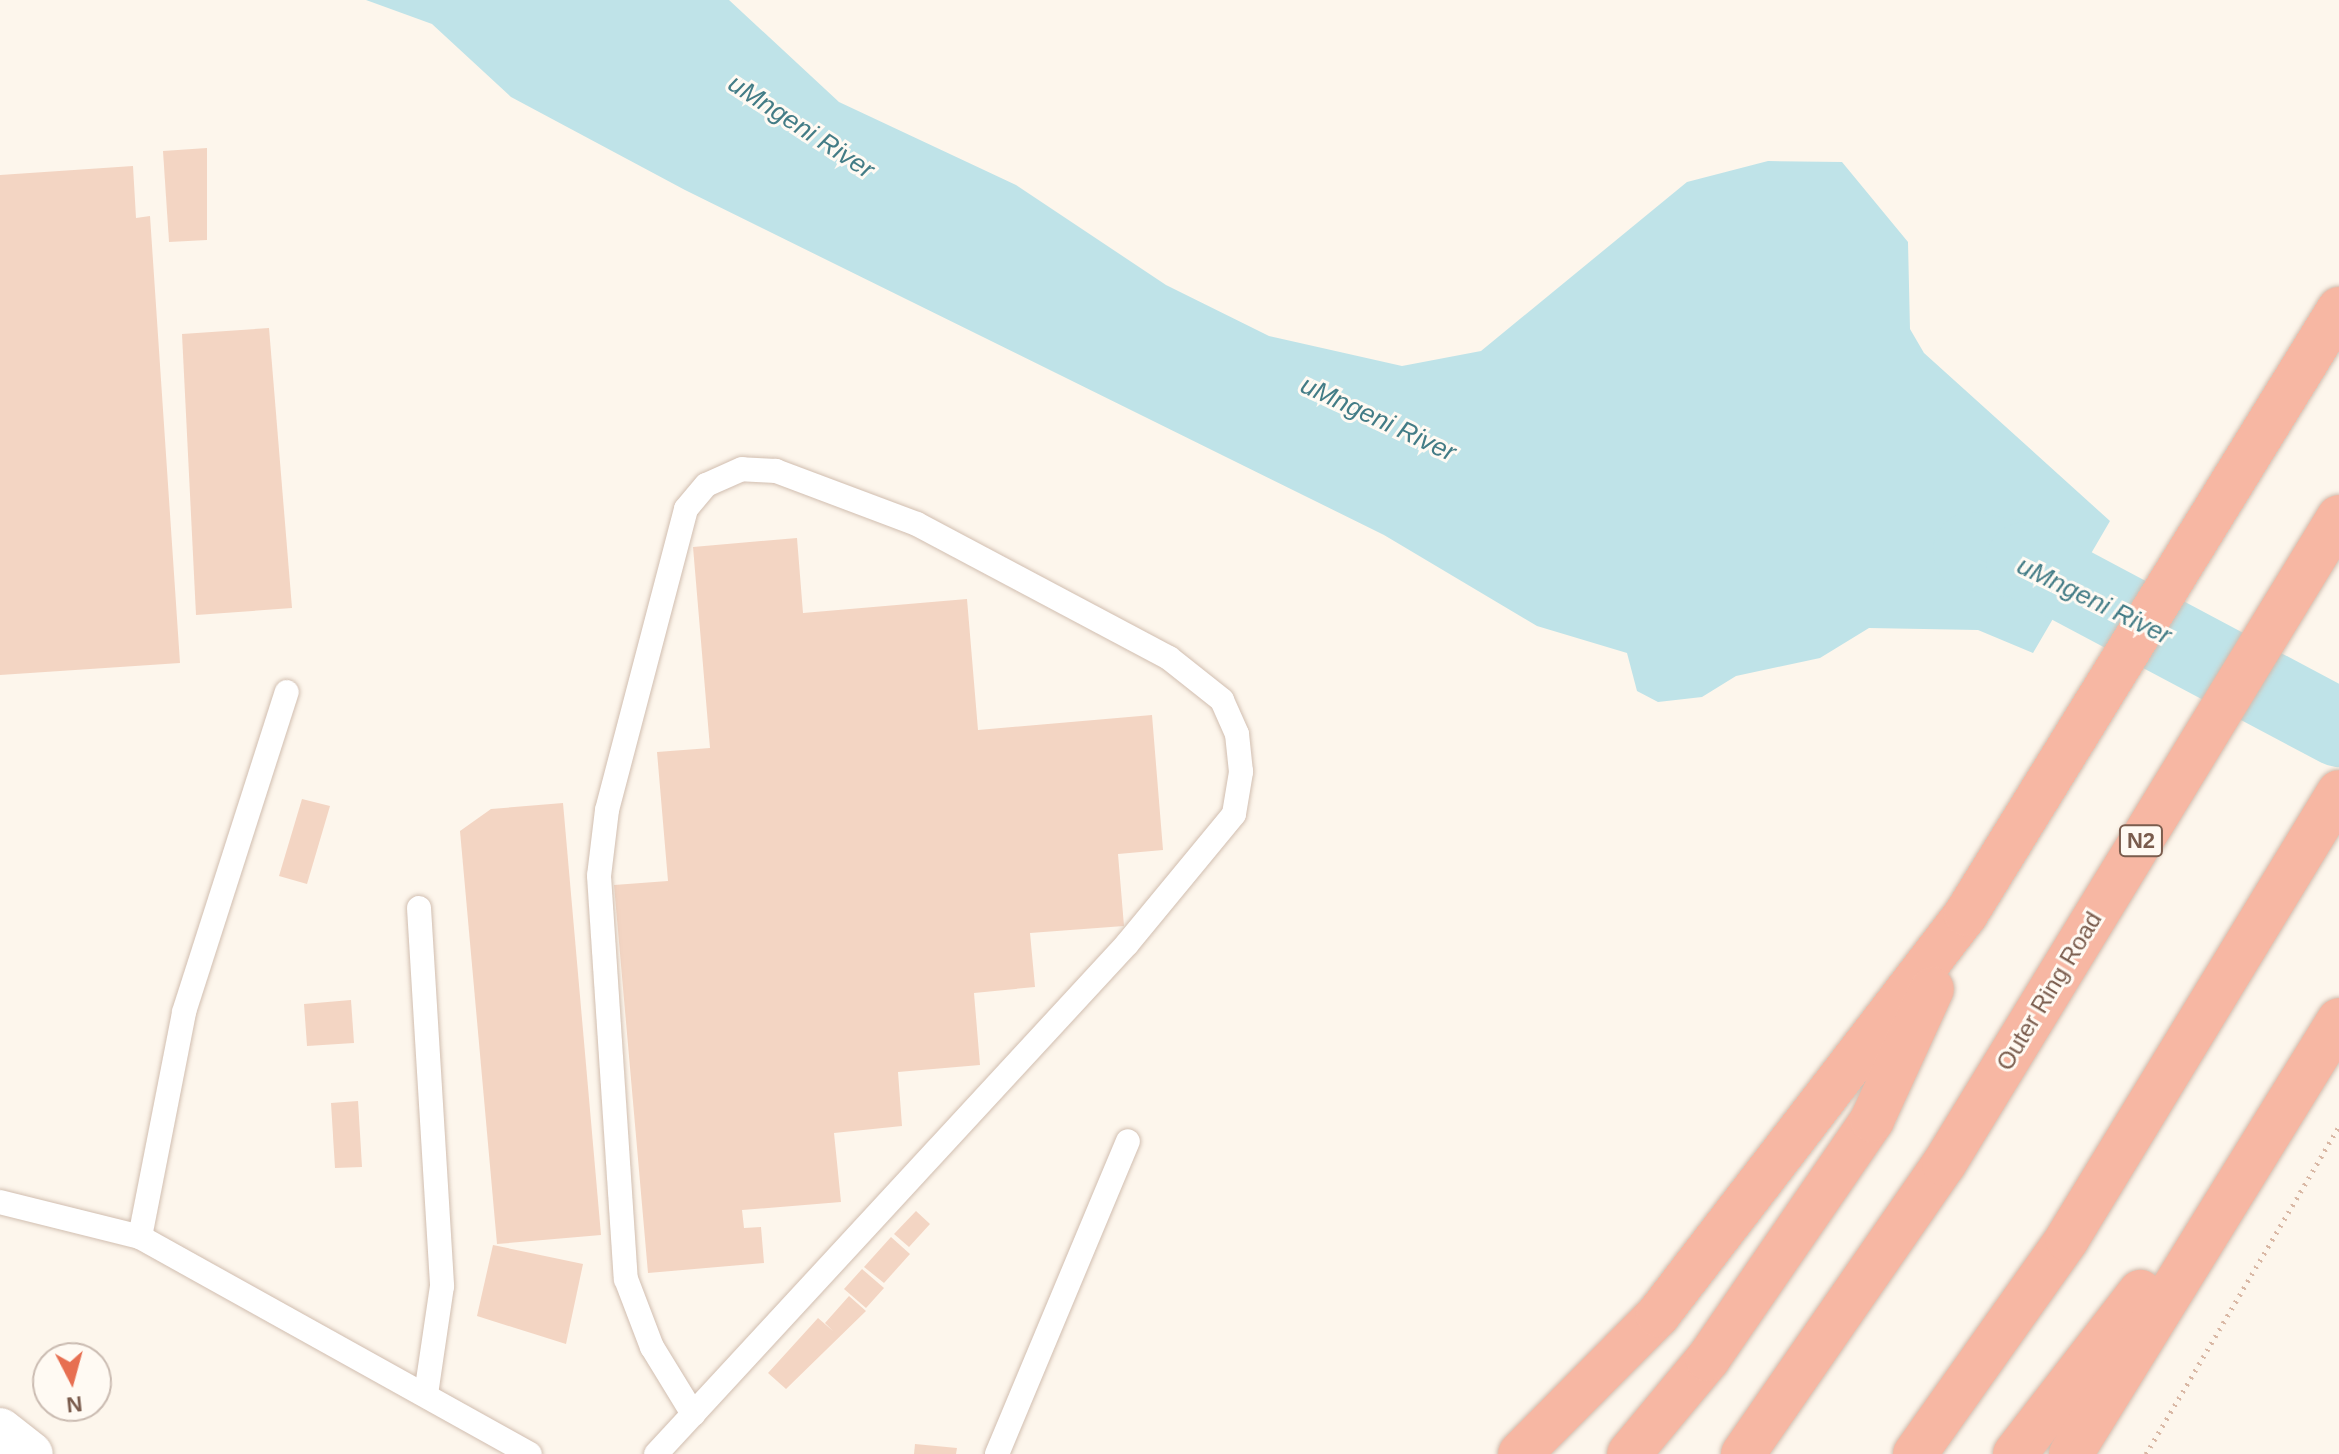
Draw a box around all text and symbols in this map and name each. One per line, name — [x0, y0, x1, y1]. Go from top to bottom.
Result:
water label: uMngeni River — [722, 68, 880, 186]
water label: uMngeni River — [1295, 369, 1461, 469]
water label: uMngeni River — [2012, 550, 2176, 652]
road number: N2 — [2117, 823, 2165, 859]
street label: Outer Ring Road — [1990, 906, 2108, 1076]
north arrow — [32, 1342, 112, 1422]
text: N — [65, 1391, 84, 1418]

